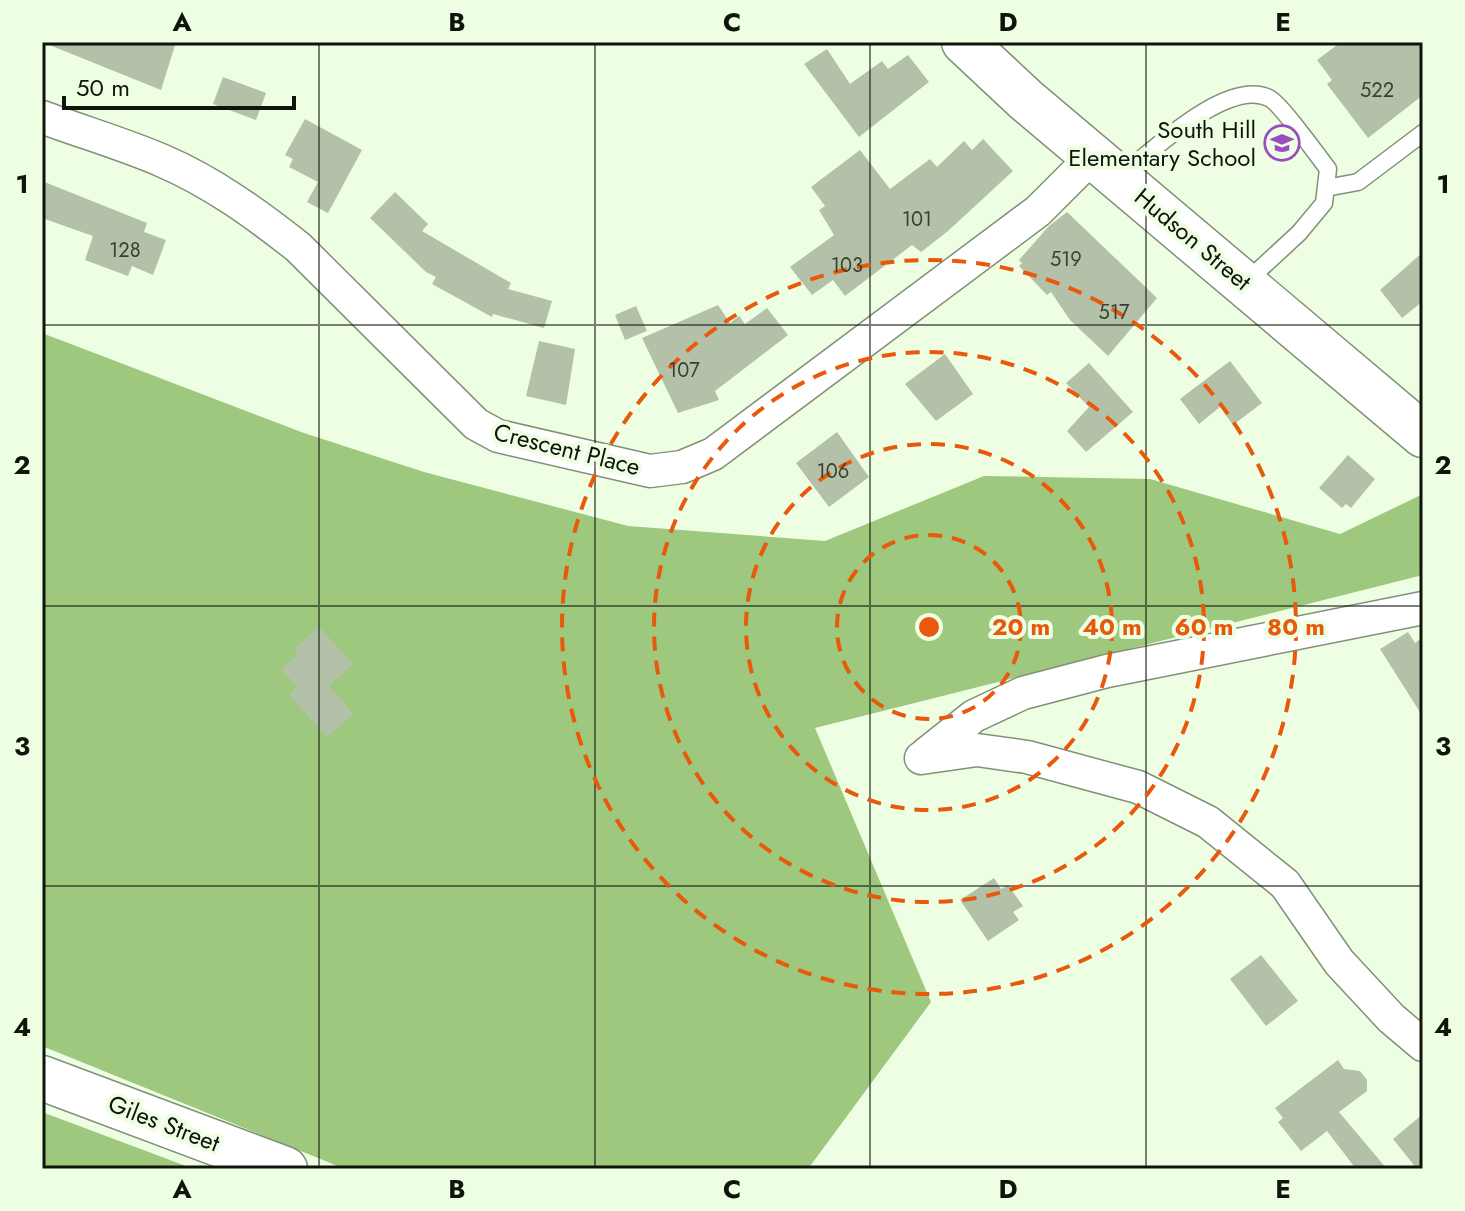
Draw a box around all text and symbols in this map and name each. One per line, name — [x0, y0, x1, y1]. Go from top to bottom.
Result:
text: A — [171, 3, 192, 41]
text: B — [448, 3, 466, 41]
text: C — [723, 3, 741, 41]
text: D — [998, 3, 1018, 41]
text: E — [1275, 3, 1291, 41]
scale bar — [64, 60, 294, 110]
text: 50 m — [76, 70, 130, 105]
house number: 522 — [1360, 76, 1394, 105]
place label: South Hill Elementary School — [1068, 112, 1256, 175]
school or university icon: South Hill Elementary School — [1263, 124, 1301, 162]
text: 1 — [15, 165, 29, 203]
text: 1 — [1436, 165, 1450, 203]
street label: Hudson Street — [1127, 180, 1259, 299]
house number: 101 — [902, 205, 932, 234]
house number: 128 — [109, 236, 141, 265]
house number: 519 — [1050, 245, 1082, 274]
house number: 103 — [831, 251, 863, 280]
house number: 517 — [1099, 298, 1130, 327]
house number: 107 — [668, 356, 700, 385]
street label: Crescent Place — [490, 414, 644, 484]
text: 2 — [13, 446, 31, 484]
text: 2 — [1434, 446, 1452, 484]
house number: 106 — [817, 457, 849, 486]
text: 20 m — [992, 609, 1050, 644]
text: 40 m — [1082, 609, 1142, 644]
text: 60 m — [1175, 609, 1233, 644]
text: 80 m — [1267, 609, 1325, 644]
centre of rings — [915, 613, 943, 641]
text: 3 — [14, 727, 30, 765]
text: 3 — [1435, 727, 1451, 765]
text: 4 — [13, 1008, 31, 1046]
text: 4 — [1434, 1008, 1452, 1046]
street label: Giles Street — [103, 1086, 225, 1160]
text: A — [171, 1170, 192, 1208]
text: B — [448, 1170, 466, 1208]
text: C — [723, 1170, 741, 1208]
text: D — [998, 1170, 1018, 1208]
text: E — [1275, 1170, 1291, 1208]

